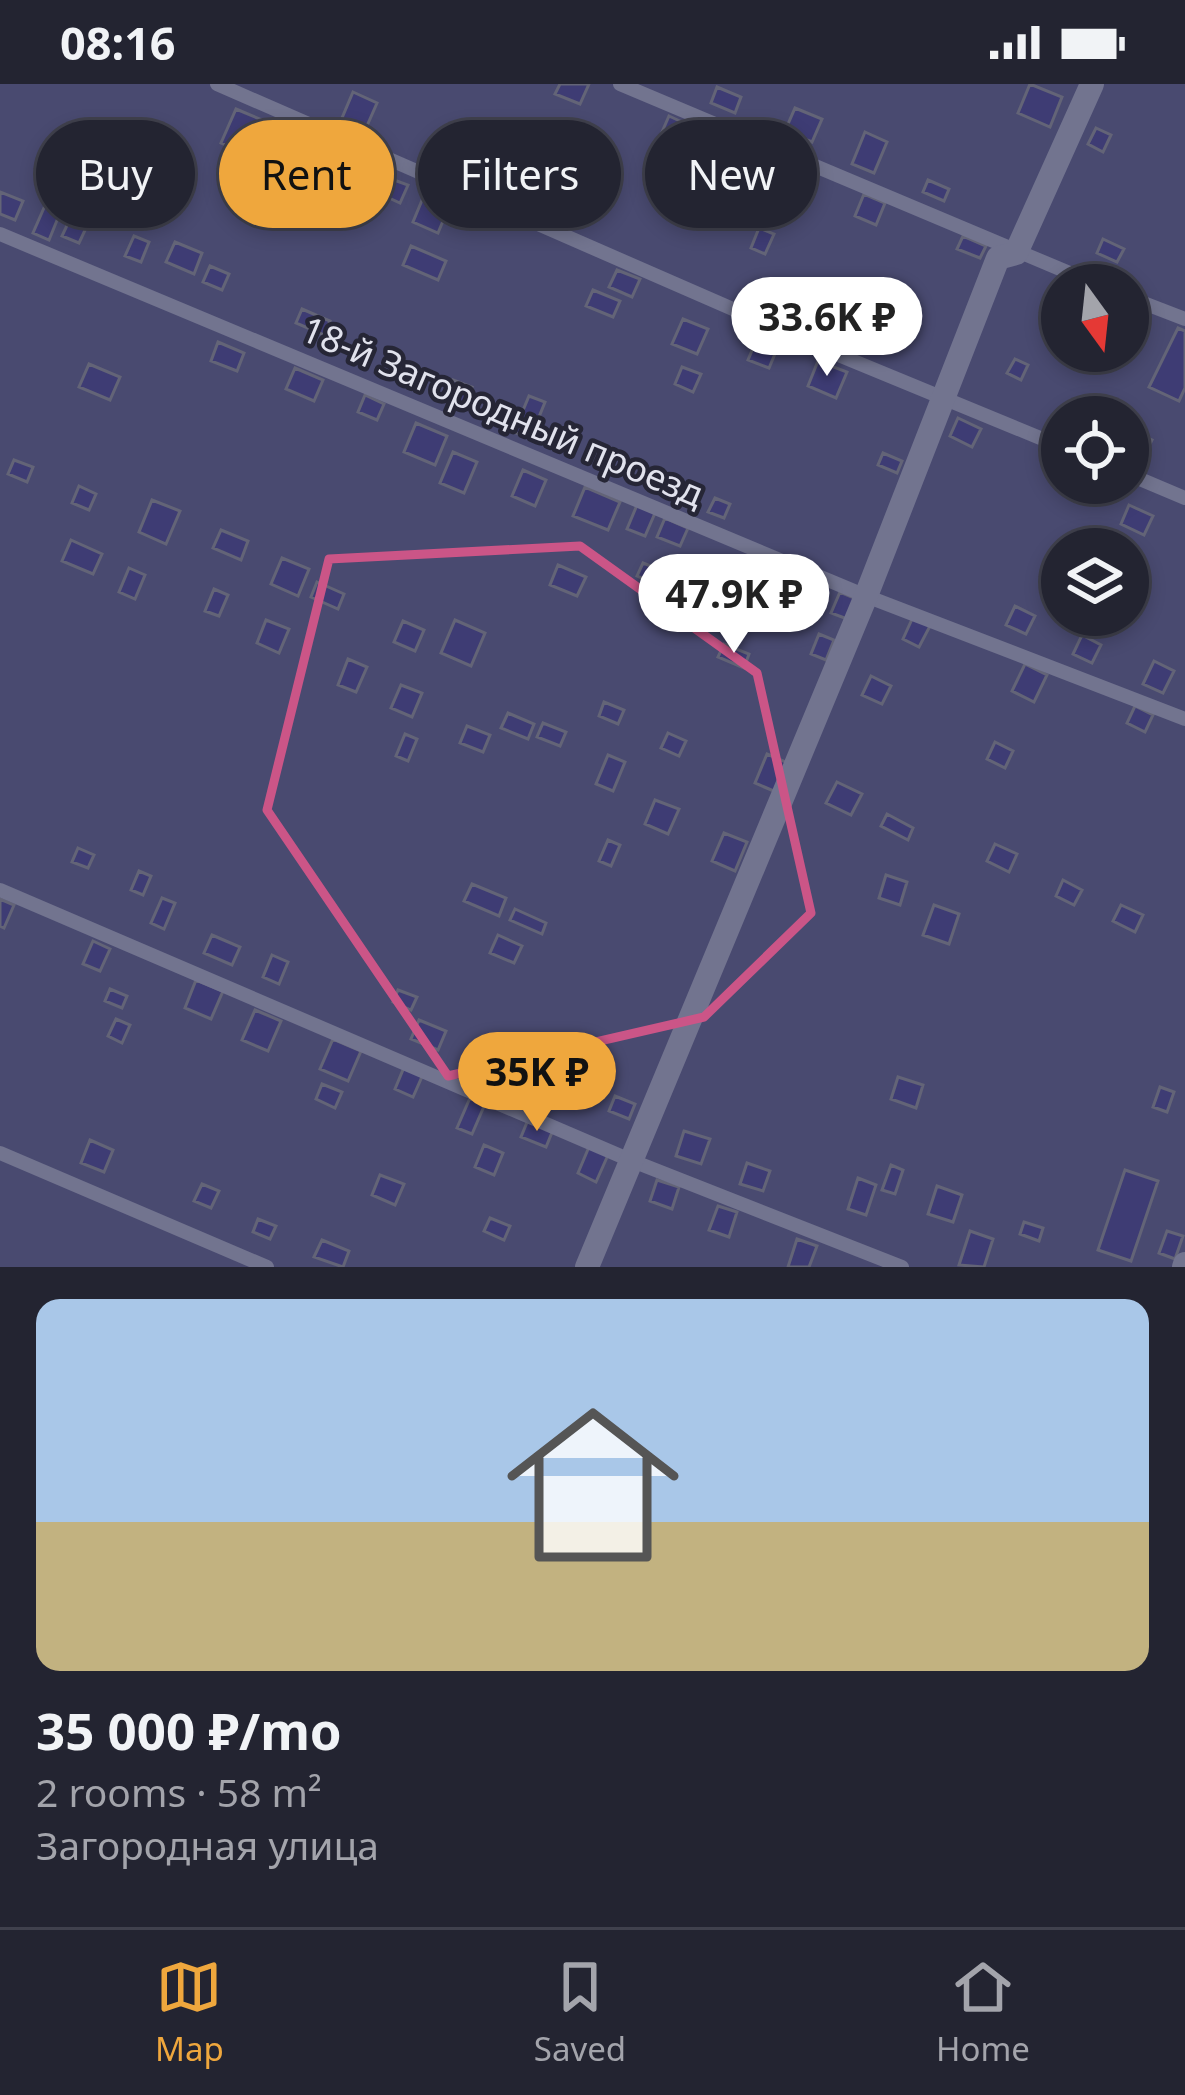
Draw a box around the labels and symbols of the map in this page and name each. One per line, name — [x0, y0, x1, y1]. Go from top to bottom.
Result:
north arrow — [1041, 264, 1149, 372]
pin: 33.6K ₽ — [716, 277, 938, 379]
street label: 18-й Загородный проезд — [294, 304, 712, 518]
pin: 47.9K ₽ — [623, 554, 845, 656]
pin: 35K ₽ — [453, 1032, 621, 1134]

